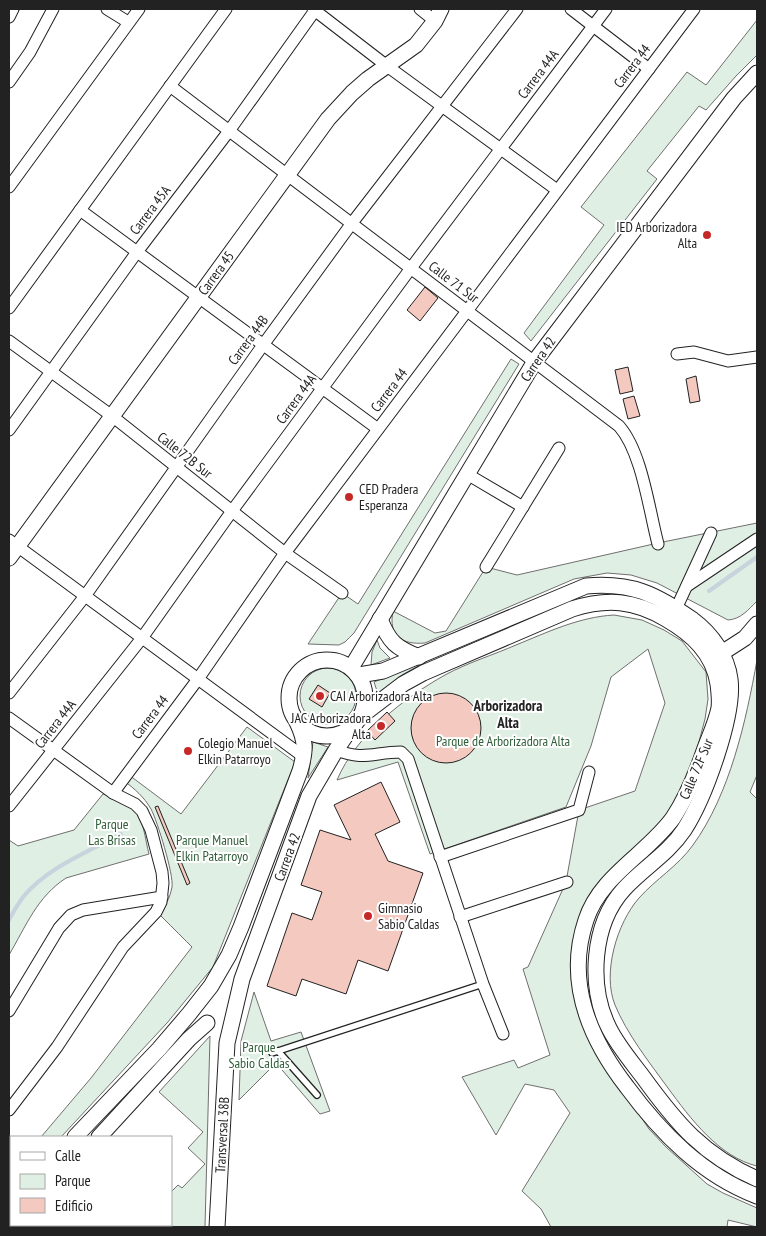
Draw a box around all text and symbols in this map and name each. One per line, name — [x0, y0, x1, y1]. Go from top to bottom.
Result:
street label: Carrera 44 — [610, 40, 655, 92]
street label: Carrera 44A — [514, 46, 563, 102]
street label: Carrera 45A — [126, 182, 175, 238]
place label: IED Arborizadora Alta — [616, 218, 697, 252]
marker: IED Arborizadora Alta — [701, 229, 713, 241]
street label: Carrera 45 — [194, 247, 238, 299]
street label: Calle 71 Sur — [425, 257, 483, 307]
street label: Carrera 44B — [224, 312, 272, 368]
street label: Carrera 42 — [516, 333, 560, 385]
street label: Carrera 44 — [367, 364, 412, 416]
street label: Carrera 44A — [272, 370, 320, 427]
street label: Calle 72B Sur — [154, 428, 216, 482]
place label: CED Pradera Esperanza — [359, 480, 418, 514]
marker: CED Pradera Esperanza — [343, 491, 355, 503]
place label: CAI Arborizadora Alta — [330, 687, 432, 705]
marker: CAI Arborizadora Alta — [314, 690, 326, 702]
street label: Carrera 44 — [128, 691, 173, 743]
street label: Carrera 44A — [30, 696, 80, 752]
district label: Arborizadora Alta — [473, 696, 542, 732]
place label: JAC Arborizadora Alta — [290, 709, 371, 743]
marker: JAC Arborizadora Alta — [375, 720, 387, 732]
park label: Parque de Arborizadora Alta — [436, 732, 570, 750]
place label: Colegio Manuel Elkin Patarroyo — [198, 734, 274, 768]
street label: Calle 72F Sur — [675, 736, 717, 802]
marker: Colegio Manuel Elkin Patarroyo — [182, 745, 194, 757]
park label: Parque Las Brisas — [88, 815, 136, 849]
street label: Carrera 42 — [270, 830, 304, 884]
park label: Parque Manuel Elkin Patarroyo — [176, 831, 249, 865]
place label: Gimnasio Sabio Caldas — [378, 899, 439, 933]
marker: Gimnasio Sabio Caldas — [362, 910, 374, 922]
park label: Parque Sabio Caldas — [228, 1038, 290, 1072]
street label: Transversal 38B — [211, 1096, 233, 1174]
legend — [10, 1136, 172, 1226]
text: Calle — [55, 1146, 81, 1165]
text: Parque — [55, 1171, 91, 1190]
text: Edificio — [55, 1196, 93, 1215]

